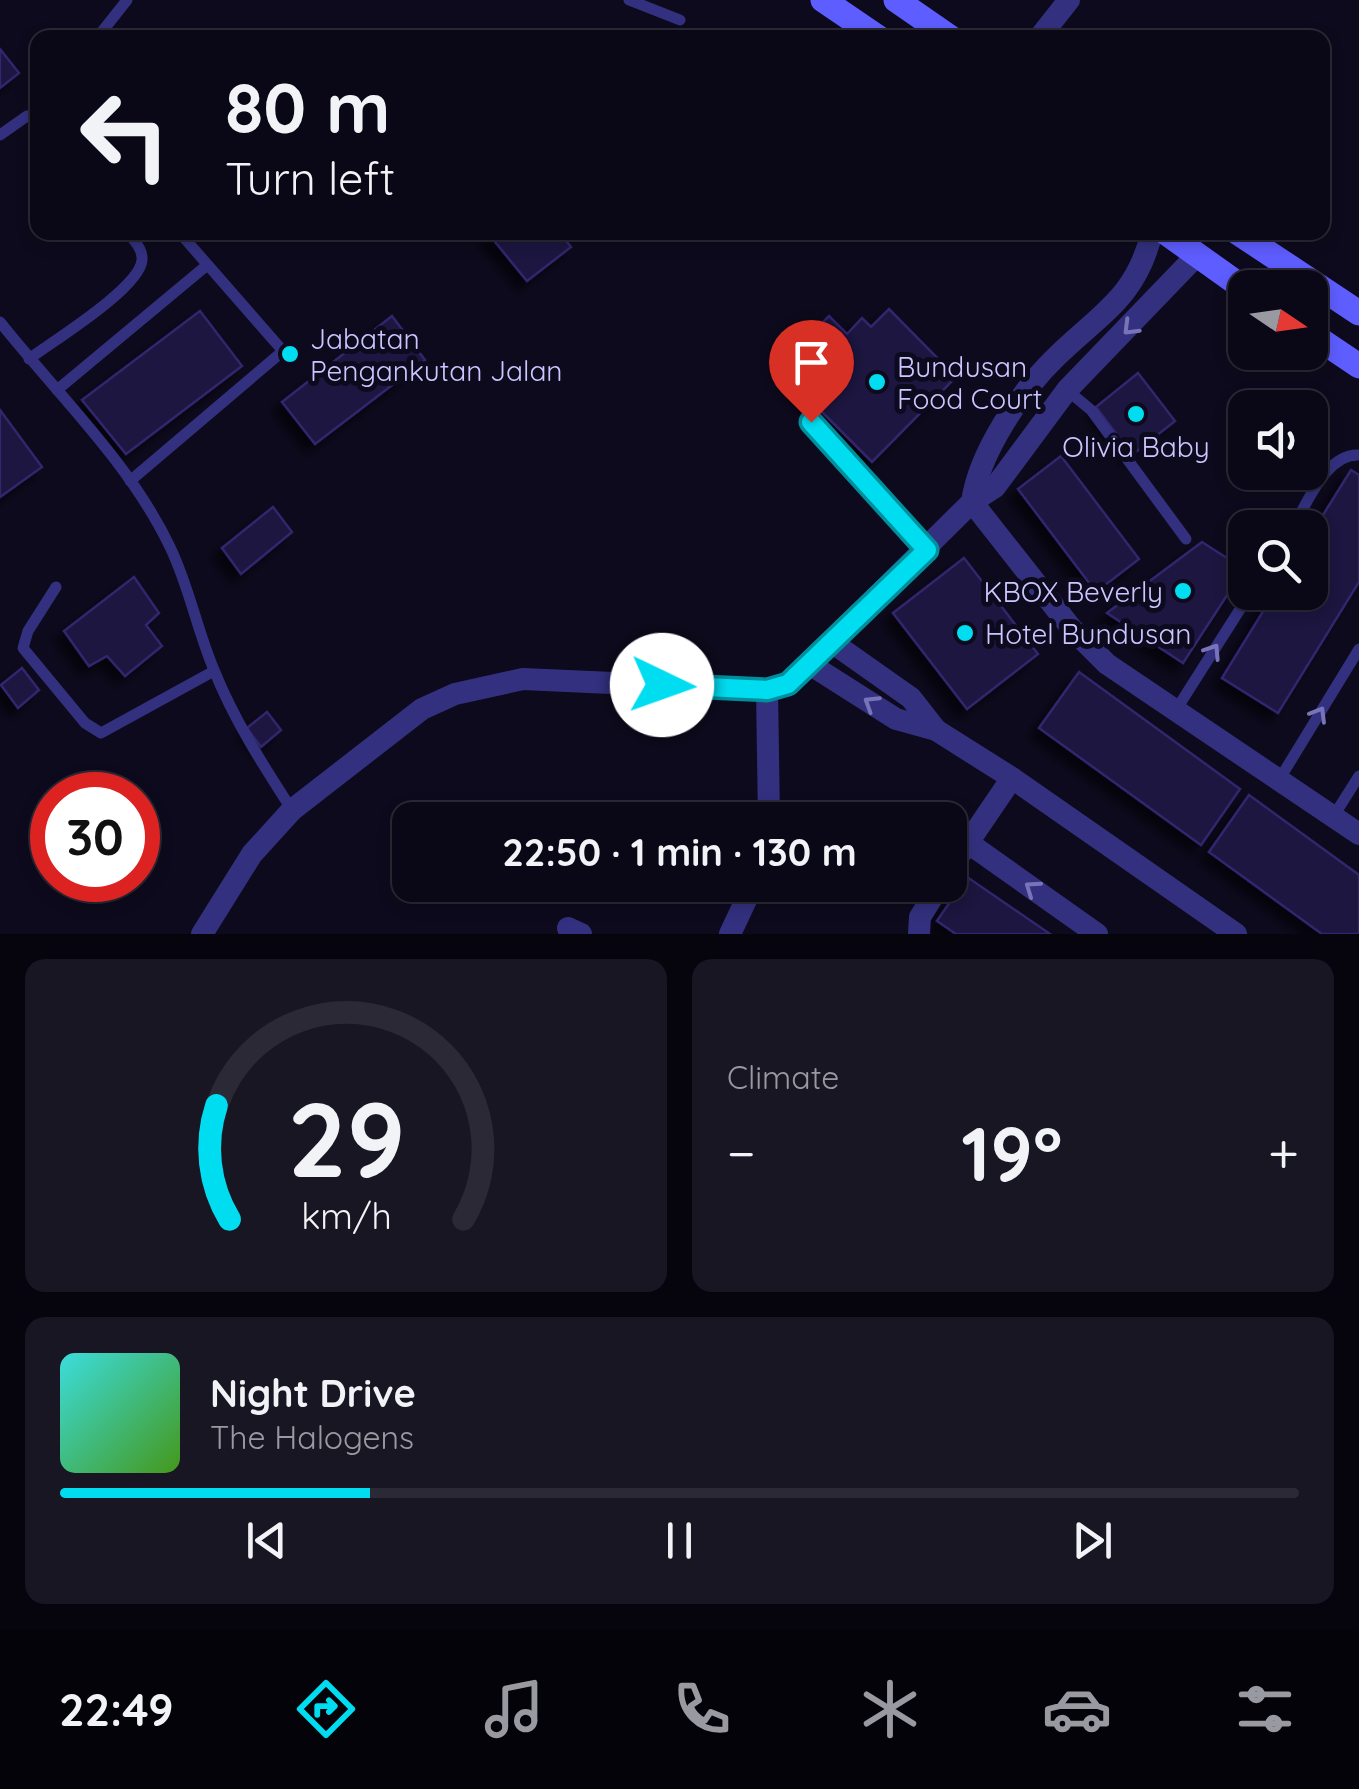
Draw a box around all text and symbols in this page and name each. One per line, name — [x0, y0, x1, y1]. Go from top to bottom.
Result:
text: 80 m — [225, 63, 390, 151]
icon: left — [60, 70, 190, 200]
text: Turn left — [225, 150, 395, 206]
north arrow — [1228, 270, 1328, 370]
map controls — [1228, 270, 1328, 610]
one-way arrow — [1124, 316, 1142, 334]
pin — [769, 320, 854, 423]
place label: Jabatan Pengankutan Jalan — [310, 321, 563, 388]
icon: arrive — [784, 335, 839, 390]
marker: Jabatan Pengankutan Jalan — [279, 343, 301, 365]
place label: Bundusan Food Court — [897, 349, 1042, 416]
marker: Bundusan Food Court — [866, 371, 888, 393]
button: sound — [1228, 390, 1328, 490]
marker: Olivia Baby — [1125, 403, 1147, 425]
place label: Olivia Baby — [1062, 429, 1210, 464]
button: search — [1228, 510, 1328, 610]
place label: KBOX Beverly — [984, 574, 1163, 609]
marker: KBOX Beverly — [1172, 580, 1194, 602]
place label: Hotel Bundusan — [985, 616, 1192, 651]
marker: Hotel Bundusan — [954, 622, 976, 644]
position arrow — [610, 633, 714, 737]
one-way arrow — [1201, 644, 1220, 662]
one-way arrow — [864, 696, 882, 715]
one-way arrow — [1307, 707, 1326, 725]
speed limit sign: 30 — [30, 772, 160, 902]
text: 22:50 · 1 min · 130 m — [502, 828, 857, 876]
one-way arrow — [1025, 882, 1043, 900]
text: Climate — [727, 1057, 839, 1097]
text: 29 — [287, 1073, 405, 1203]
text: 19° — [961, 1106, 1062, 1200]
text: − — [727, 1118, 756, 1187]
text: + — [1268, 1118, 1299, 1187]
text: km/h — [301, 1193, 391, 1238]
text: Night Drive — [210, 1369, 416, 1417]
text: The Halogens — [210, 1417, 414, 1457]
icon: previous — [239, 1513, 294, 1568]
icon: pause — [652, 1513, 707, 1568]
icon: next — [1065, 1513, 1120, 1568]
icon: directions — [291, 1674, 361, 1744]
icon: music — [479, 1674, 549, 1744]
icon: phone — [667, 1674, 737, 1744]
icon: climate — [855, 1674, 925, 1744]
icon: car — [1042, 1674, 1112, 1744]
icon: filters — [1230, 1674, 1300, 1744]
text: 22:49 — [59, 1681, 174, 1737]

